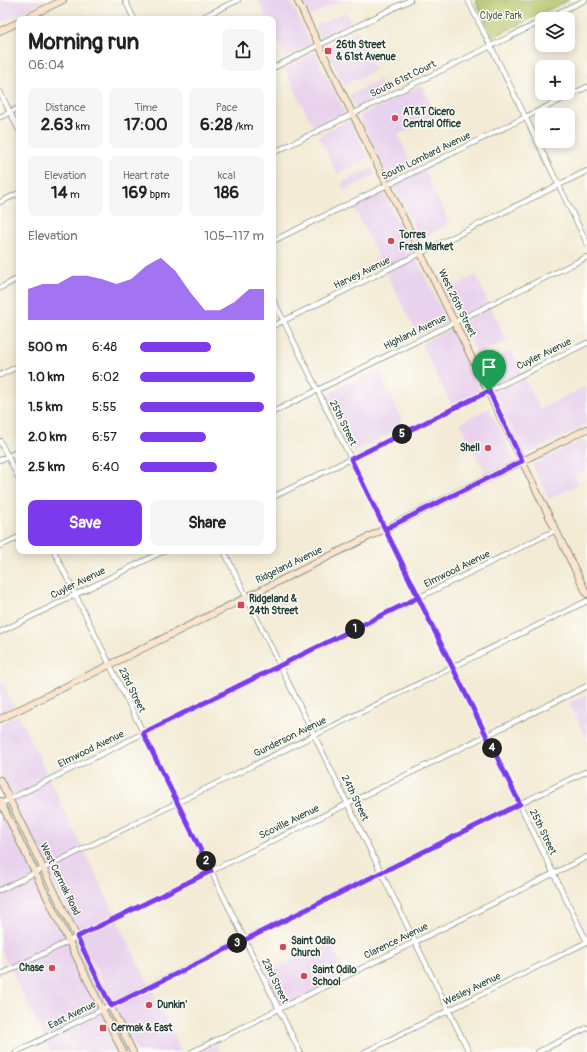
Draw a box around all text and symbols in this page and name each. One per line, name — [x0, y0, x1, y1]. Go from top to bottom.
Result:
park label: Clyde Park — [480, 10, 523, 22]
map controls — [535, 12, 575, 148]
button: layers — [535, 12, 575, 52]
text: Morning run — [28, 28, 139, 56]
button: share — [222, 29, 264, 71]
place label: 26th Street & 61st Avenue — [336, 39, 397, 63]
marker: 26th Street & 61st Avenue — [323, 46, 333, 56]
text: 06:04 — [28, 57, 64, 73]
street label: South 61st Court — [368, 57, 439, 100]
button: + — [535, 60, 575, 100]
text: Distance — [45, 101, 85, 114]
text: Time — [134, 101, 157, 114]
text: Pace — [216, 101, 238, 114]
place label: AT&T Cicero Central Office — [403, 106, 462, 130]
button: − — [535, 108, 575, 148]
marker: AT&T Cicero Central Office — [390, 113, 400, 123]
text: 2.63 — [41, 114, 73, 135]
text: 17:00 — [124, 114, 168, 135]
text: 6:28 — [200, 114, 233, 135]
text: km — [73, 120, 90, 133]
text: /km — [233, 120, 253, 133]
street label: South Lombard Avenue — [380, 129, 472, 183]
text: Elevation — [44, 169, 86, 182]
text: Heart rate — [123, 169, 169, 182]
text: kcal — [218, 169, 236, 182]
text: 14 — [51, 182, 68, 203]
text: 169 — [122, 182, 147, 203]
text: 186 — [214, 182, 239, 203]
text: m — [68, 188, 80, 201]
text: bpm — [147, 188, 170, 201]
text: Elevation — [28, 228, 78, 244]
text: 105–117 m — [204, 228, 264, 244]
place label: Torres Fresh Market — [398, 229, 454, 253]
marker: Torres Fresh Market — [386, 236, 396, 246]
street label: Harvey Avenue — [332, 254, 392, 292]
street label: West 26th Street — [435, 267, 479, 340]
street label: Highland Avenue — [382, 312, 448, 352]
street label: Cuyler Avenue — [515, 336, 573, 372]
text: 500 m — [28, 339, 67, 355]
text: 6:48 — [92, 339, 117, 355]
pin — [472, 350, 506, 391]
icon: arrive — [478, 356, 500, 378]
text: 1.0 km — [28, 369, 65, 385]
text: 6:02 — [92, 369, 119, 385]
street label: 25th Street — [327, 398, 360, 449]
text: 1.5 km — [28, 399, 63, 415]
text: 5:55 — [92, 399, 117, 415]
pin: 5 — [392, 424, 412, 444]
text: 5 — [399, 427, 405, 440]
text: 2.0 km — [28, 429, 67, 445]
text: 6:57 — [92, 429, 117, 445]
place label: Shell — [460, 442, 480, 454]
marker: Shell — [483, 443, 493, 453]
text: 2.5 km — [28, 459, 65, 475]
text: 6:40 — [92, 459, 119, 475]
button: Save — [28, 500, 142, 546]
button: Share — [150, 500, 264, 546]
street label: Ridgeland Avenue — [254, 544, 324, 586]
street label: Elmwood Avenue — [422, 548, 492, 590]
street label: Cuyler Avenue — [49, 565, 107, 601]
place label: Ridgeland & 24th Street — [249, 593, 299, 617]
marker: Ridgeland & 24th Street — [236, 600, 246, 610]
pin: 1 — [345, 619, 365, 639]
text: 1 — [353, 622, 357, 635]
street label: 23rd Street — [116, 666, 148, 715]
street label: Gunderson Avenue — [252, 714, 328, 760]
street label: Elmwood Avenue — [56, 728, 126, 770]
pin: 4 — [482, 738, 502, 758]
text: 4 — [489, 741, 495, 754]
street label: 24th Street — [339, 773, 372, 824]
street label: Scoville Avenue — [257, 802, 321, 842]
street label: 25th Street — [527, 807, 560, 858]
street label: West Cermak Road — [37, 841, 83, 917]
pin: 2 — [196, 851, 216, 871]
text: 2 — [203, 854, 209, 867]
street label: Clarence Avenue — [362, 920, 430, 962]
pin: 3 — [227, 933, 247, 953]
place label: Saint Odilo Church — [291, 935, 336, 959]
text: 3 — [234, 936, 240, 949]
marker: Saint Odilo Church — [278, 942, 288, 952]
street label: 23rd Street — [259, 957, 291, 1006]
place label: Chase — [19, 962, 45, 974]
marker: Chase — [47, 963, 57, 973]
place label: Saint Odilo School — [312, 964, 357, 988]
street label: Wesley Avenue — [441, 970, 503, 1008]
marker: Saint Odilo School — [299, 971, 309, 981]
street label: East Avenue — [46, 998, 98, 1032]
place label: Dunkin' — [157, 999, 187, 1011]
marker: Dunkin' — [144, 1000, 154, 1010]
place label: Cermak & East — [111, 1022, 173, 1034]
marker: Cermak & East — [98, 1023, 108, 1033]

